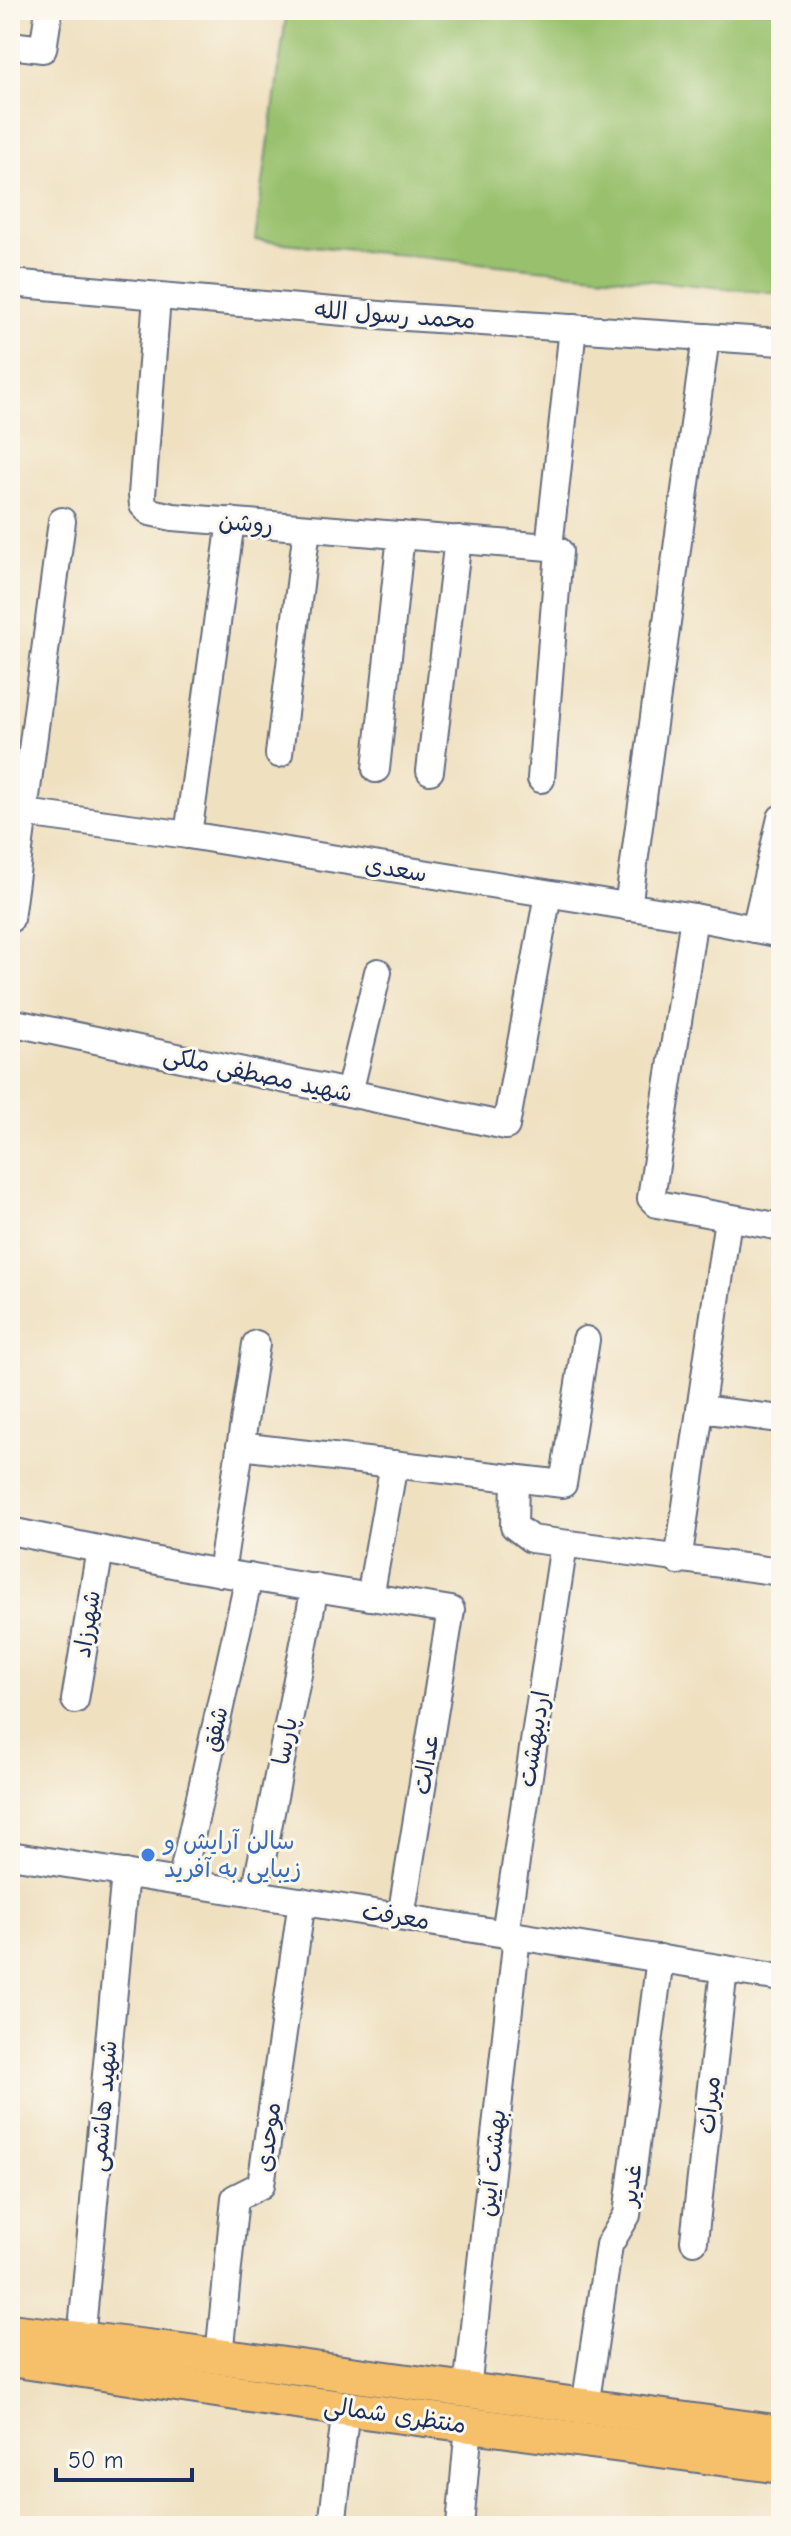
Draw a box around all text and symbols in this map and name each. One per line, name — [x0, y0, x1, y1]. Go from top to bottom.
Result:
street label: محمد رسول الله — [314, 295, 476, 336]
street label: روشن — [218, 507, 274, 539]
street label: سعدی — [363, 850, 429, 888]
street label: شهید مصطفی ملکی — [161, 1040, 355, 1109]
street label: شهرزاد — [68, 1588, 106, 1660]
street label: اردیبهشت — [513, 1689, 555, 1789]
street label: شفق — [196, 1704, 234, 1754]
street label: پارسا — [267, 1715, 304, 1767]
street label: عدالت — [407, 1731, 445, 1797]
place label: سالن آرایش و زیبایی به آفرید — [162, 1827, 301, 1884]
marker: سالن آرایش و زیبایی به آفرید — [139, 1846, 157, 1864]
street label: معرفت — [360, 1897, 432, 1935]
street label: شهید هاشمی — [83, 2039, 124, 2173]
street label: میراث — [692, 2075, 726, 2135]
street label: موحدی — [249, 2100, 288, 2174]
street label: بهشت آیین — [472, 2108, 512, 2218]
street label: غدیر — [614, 2162, 648, 2210]
street label: منتظری شمالی — [322, 2391, 468, 2440]
scale bar — [56, 2432, 192, 2482]
text: 50 m — [68, 2446, 124, 2474]

